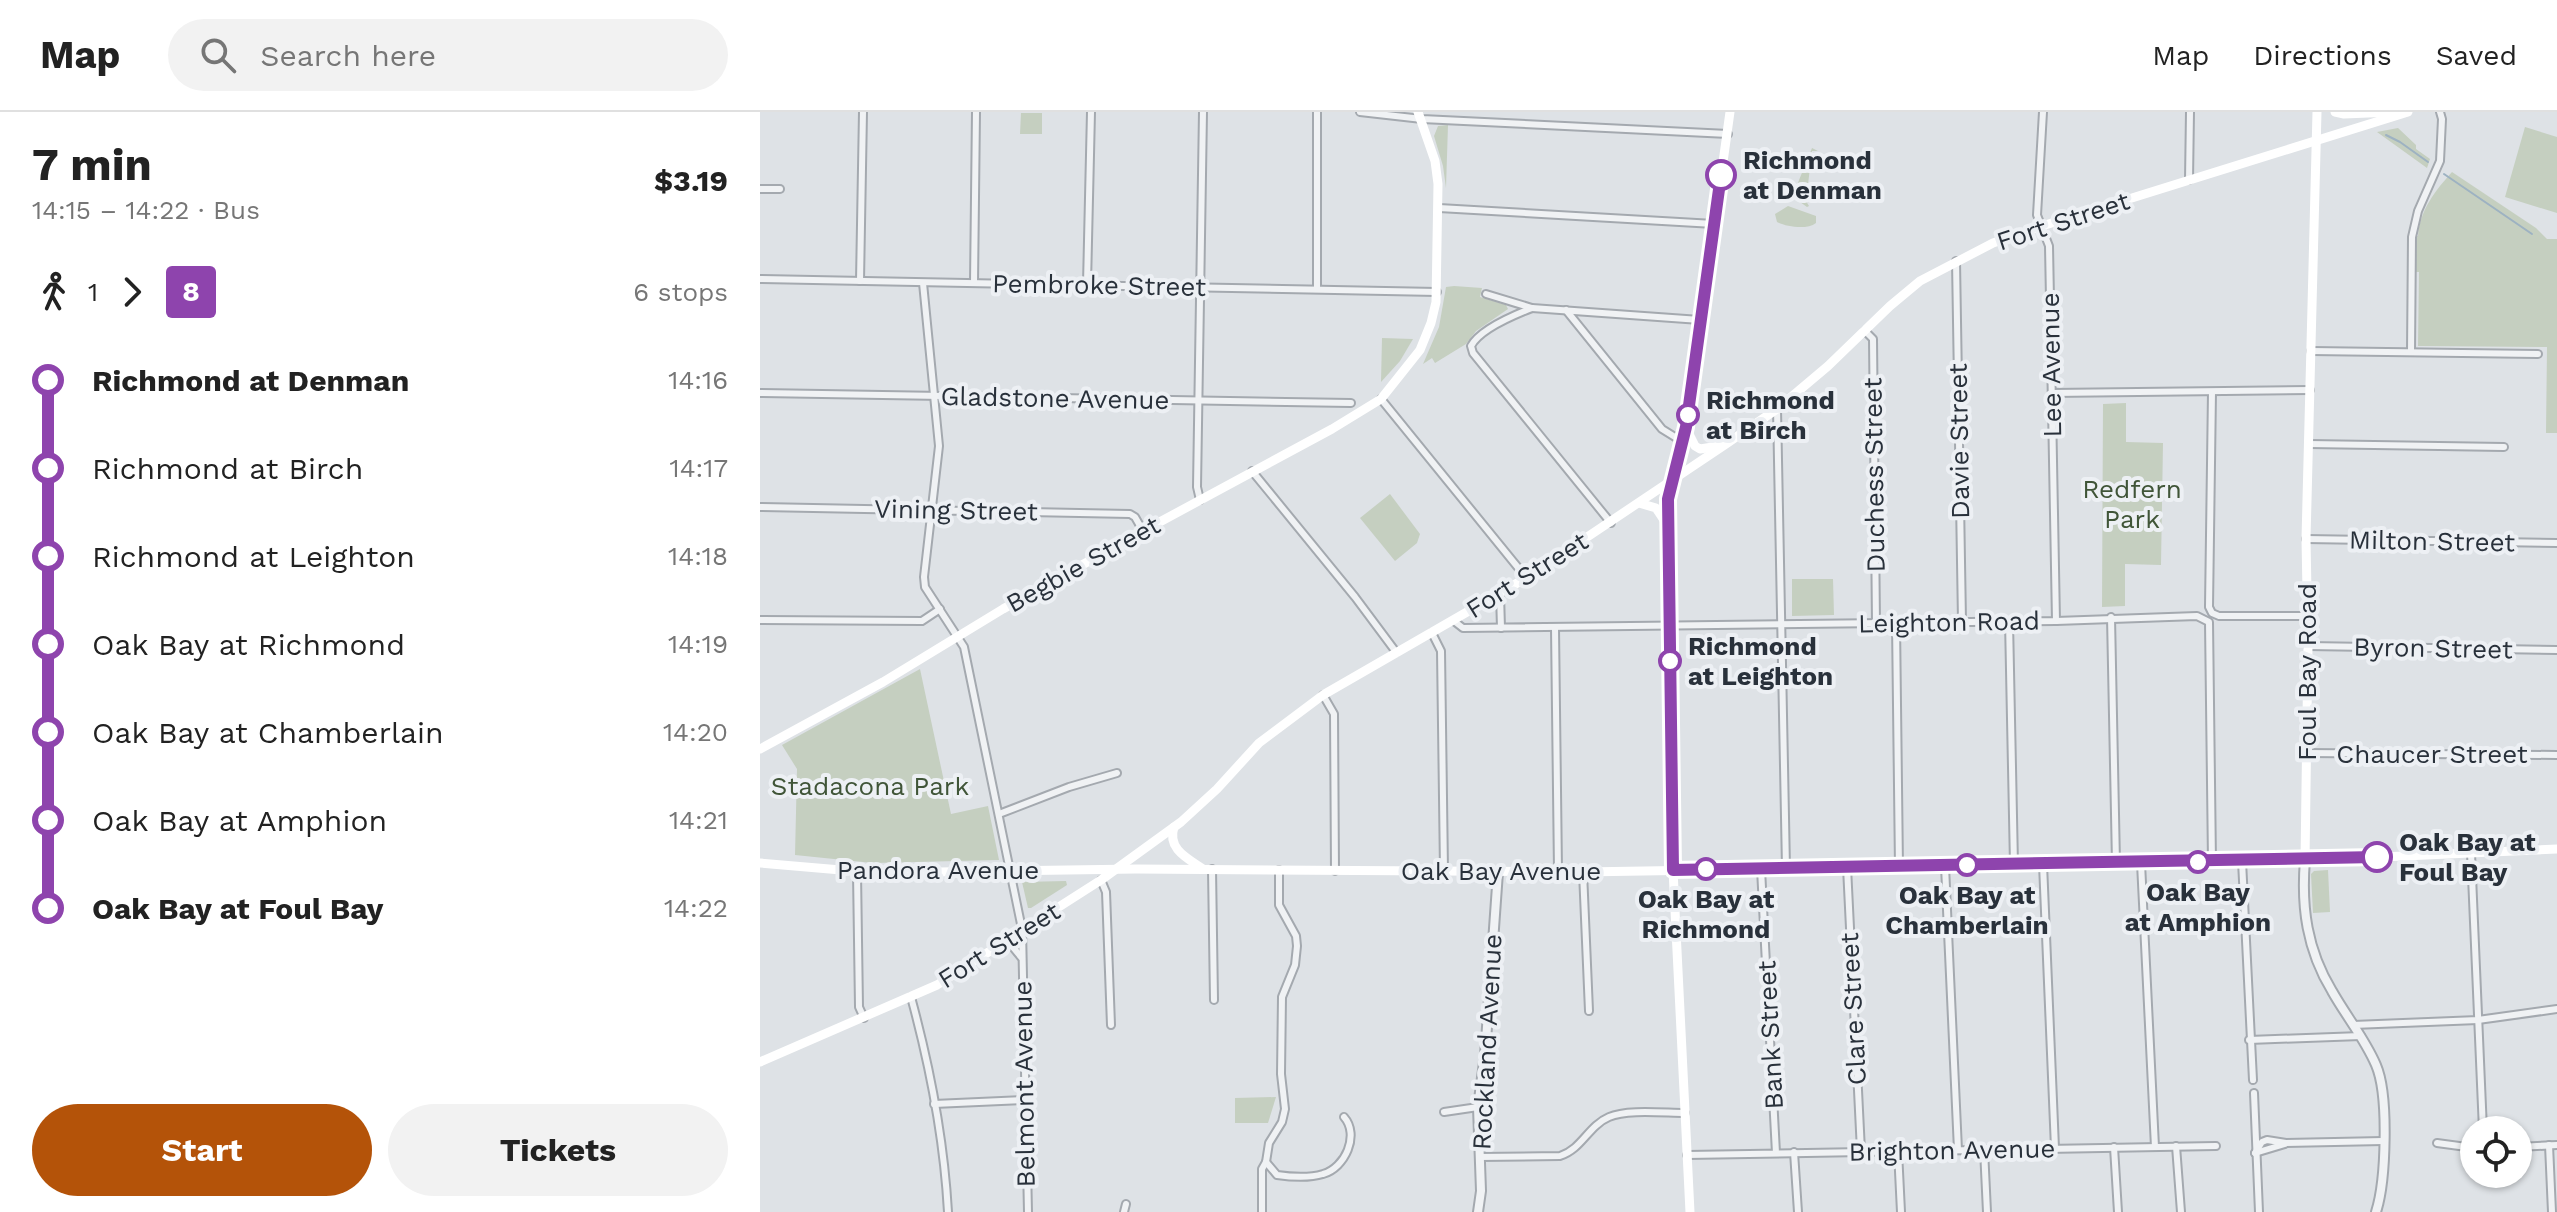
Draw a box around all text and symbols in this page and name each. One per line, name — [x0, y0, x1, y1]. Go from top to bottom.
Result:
search box — [168, 19, 728, 91]
text: Map — [40, 33, 120, 77]
icon: search — [196, 33, 240, 77]
text: Search here — [260, 38, 436, 73]
text: Map — [2152, 39, 2209, 72]
text: Directions — [2253, 39, 2392, 72]
text: Saved — [2436, 39, 2517, 72]
text: 7 min — [32, 139, 152, 191]
place label: Richmond at Denman — [1743, 145, 1882, 205]
marker: Richmond at Denman — [1706, 160, 1736, 190]
text: $3.19 — [654, 163, 728, 198]
street label: Fort Street — [1993, 185, 2133, 257]
text: 14:15 – 14:22 · Bus — [32, 195, 260, 225]
street label: Pembroke Street — [992, 268, 1206, 302]
icon: walk — [32, 270, 76, 314]
icon: forward — [110, 270, 154, 314]
text: 8 — [182, 275, 200, 308]
text: 1 — [88, 277, 98, 307]
text: 6 stops — [633, 277, 728, 307]
street label: Lee Avenue — [2035, 292, 2067, 438]
text: Richmond at Denman — [92, 363, 409, 398]
street label: Davie Street — [1943, 363, 1975, 519]
text: 14:16 — [668, 365, 728, 395]
street label: Duchess Street — [1857, 377, 1891, 573]
street label: Gladstone Avenue — [940, 381, 1170, 415]
place label: Richmond at Birch — [1706, 385, 1835, 445]
marker: Richmond at Birch — [1677, 404, 1699, 426]
text: Richmond at Birch — [92, 451, 363, 486]
text: 14:17 — [670, 453, 728, 483]
park label: Redfern Park — [2082, 474, 2182, 534]
street label: Vining Street — [874, 494, 1038, 526]
street label: Begbie Street — [1001, 509, 1165, 619]
street label: Milton Street — [2349, 525, 2515, 557]
street label: Fort Street — [1461, 526, 1593, 624]
text: Richmond at Leighton — [92, 539, 415, 574]
text: 14:18 — [668, 541, 728, 571]
street label: Foul Bay Road — [2292, 583, 2322, 761]
street label: Leighton Road — [1858, 605, 2040, 639]
text: Oak Bay at Richmond — [92, 627, 405, 662]
text: 14:19 — [668, 629, 728, 659]
place label: Richmond at Leighton — [1688, 631, 1833, 691]
street label: Byron Street — [2353, 632, 2513, 664]
marker: Richmond at Leighton — [1659, 650, 1681, 672]
text: Oak Bay at Chamberlain — [92, 715, 444, 750]
text: 14:20 — [663, 717, 728, 747]
street label: Chaucer Street — [2336, 739, 2528, 769]
park label: Stadacona Park — [771, 771, 969, 801]
text: Oak Bay at Amphion — [92, 803, 387, 838]
text: 14:21 — [669, 805, 728, 835]
place label: Oak Bay at Foul Bay — [2399, 827, 2536, 887]
marker: Oak Bay at Foul Bay — [2362, 842, 2392, 872]
marker: Oak Bay at Amphion — [2187, 851, 2209, 873]
marker: Oak Bay at Chamberlain — [1956, 854, 1978, 876]
street label: Pandora Avenue — [837, 855, 1039, 885]
street label: Oak Bay Avenue — [1401, 856, 1601, 886]
marker: Oak Bay at Richmond — [1695, 858, 1717, 880]
place label: Oak Bay at Amphion — [2125, 877, 2271, 937]
place label: Oak Bay at Chamberlain — [1885, 880, 2049, 940]
place label: Oak Bay at Richmond — [1638, 884, 1775, 944]
text: Oak Bay at Foul Bay — [92, 891, 384, 926]
text: 14:22 — [664, 893, 728, 923]
street label: Fort Street — [933, 896, 1065, 994]
street label: Clare Street — [1834, 932, 1872, 1086]
street label: Rockland Avenue — [1466, 933, 1508, 1151]
street label: Bank Street — [1751, 960, 1789, 1110]
street label: Belmont Avenue — [1007, 980, 1041, 1188]
button: Start — [32, 1104, 372, 1196]
button: Tickets — [388, 1104, 728, 1196]
map controls — [2460, 1116, 2532, 1188]
button: locate — [2460, 1116, 2532, 1188]
street label: Brighton Avenue — [1848, 1133, 2056, 1167]

